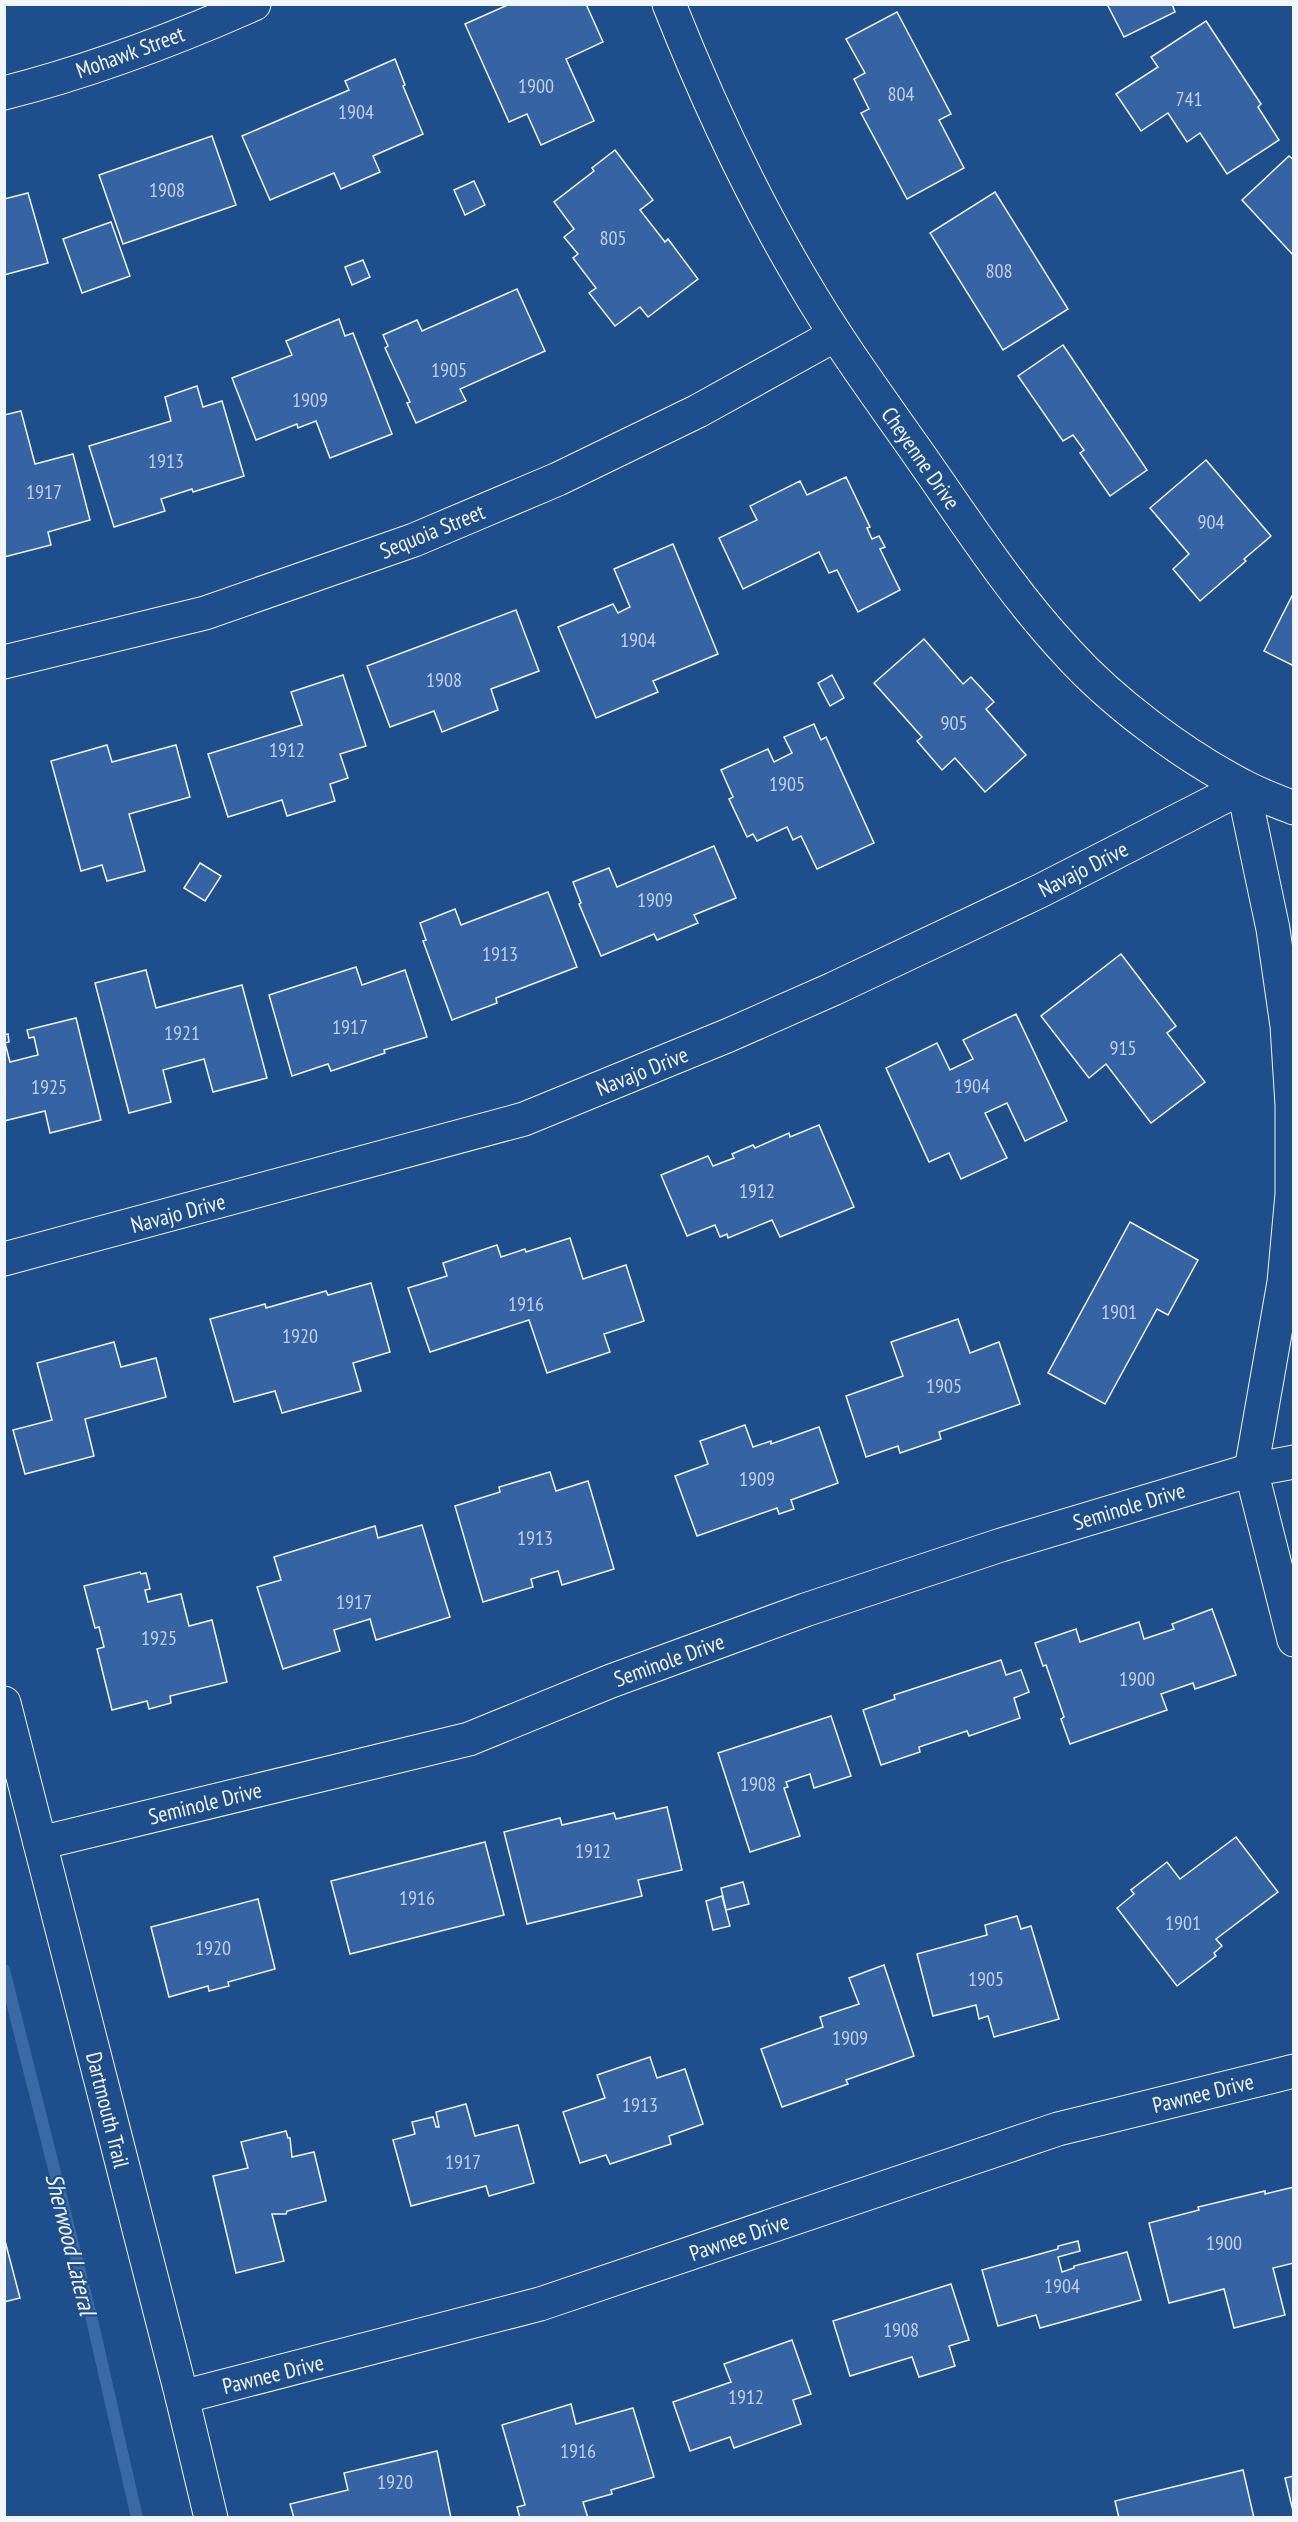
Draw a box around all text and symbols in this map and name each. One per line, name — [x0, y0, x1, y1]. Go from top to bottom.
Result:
street label: Mohawk Street — [72, 19, 188, 85]
house number: 1900 — [518, 73, 554, 99]
house number: 804 — [888, 81, 915, 107]
house number: 741 — [1176, 86, 1203, 112]
house number: 1904 — [338, 99, 374, 125]
house number: 1908 — [149, 177, 185, 203]
house number: 805 — [600, 225, 627, 251]
house number: 808 — [986, 258, 1013, 284]
house number: 1905 — [431, 357, 467, 383]
house number: 1909 — [292, 387, 328, 413]
street label: Cheyenne Drive — [875, 401, 967, 515]
house number: 1913 — [148, 448, 184, 474]
house number: 1917 — [26, 479, 62, 505]
street label: Sequoia Street — [375, 497, 489, 565]
house number: 904 — [1198, 509, 1225, 535]
house number: 1904 — [620, 627, 656, 653]
house number: 1908 — [426, 667, 462, 693]
house number: 905 — [941, 710, 968, 736]
house number: 1912 — [269, 737, 305, 763]
house number: 1905 — [769, 771, 805, 797]
street label: Navajo Drive — [1033, 835, 1133, 903]
house number: 1909 — [637, 887, 673, 913]
house number: 1913 — [482, 941, 518, 967]
house number: 1917 — [332, 1014, 368, 1040]
house number: 1921 — [164, 1020, 200, 1046]
house number: 915 — [1110, 1035, 1137, 1061]
street label: Navajo Drive — [592, 1040, 692, 1102]
house number: 1904 — [954, 1073, 990, 1099]
house number: 1925 — [31, 1074, 67, 1100]
house number: 1912 — [739, 1178, 775, 1204]
street label: Navajo Drive — [128, 1187, 228, 1239]
house number: 1916 — [508, 1291, 544, 1317]
house number: 1901 — [1101, 1299, 1137, 1325]
house number: 1920 — [282, 1323, 318, 1349]
house number: 1905 — [926, 1373, 962, 1399]
house number: 1909 — [739, 1466, 775, 1492]
street label: Seminole Drive — [1070, 1476, 1188, 1536]
house number: 1913 — [517, 1525, 553, 1551]
house number: 1917 — [336, 1589, 372, 1615]
house number: 1925 — [141, 1625, 177, 1651]
street label: Seminole Drive — [610, 1627, 728, 1693]
house number: 1900 — [1119, 1666, 1155, 1692]
house number: 1908 — [740, 1771, 776, 1797]
street label: Seminole Drive — [146, 1775, 264, 1831]
house number: 1912 — [575, 1838, 611, 1864]
house number: 1916 — [399, 1885, 435, 1911]
house number: 1901 — [1165, 1910, 1201, 1936]
house number: 1920 — [195, 1935, 231, 1961]
house number: 1905 — [968, 1966, 1004, 1992]
house number: 1909 — [832, 2025, 868, 2051]
street label: Dartmouth Trail — [80, 2049, 136, 2172]
street label: Pawnee Drive — [1149, 2067, 1257, 2119]
house number: 1913 — [622, 2092, 658, 2118]
house number: 1917 — [445, 2149, 481, 2175]
water label: Sherwood Lateral — [38, 2170, 104, 2320]
street label: Pawnee Drive — [686, 2207, 792, 2267]
house number: 1900 — [1206, 2230, 1242, 2256]
house number: 1904 — [1044, 2273, 1080, 2299]
house number: 1908 — [883, 2317, 919, 2343]
street label: Pawnee Drive — [219, 2348, 327, 2400]
house number: 1912 — [728, 2384, 764, 2410]
house number: 1916 — [560, 2438, 596, 2464]
house number: 1920 — [377, 2469, 413, 2495]

